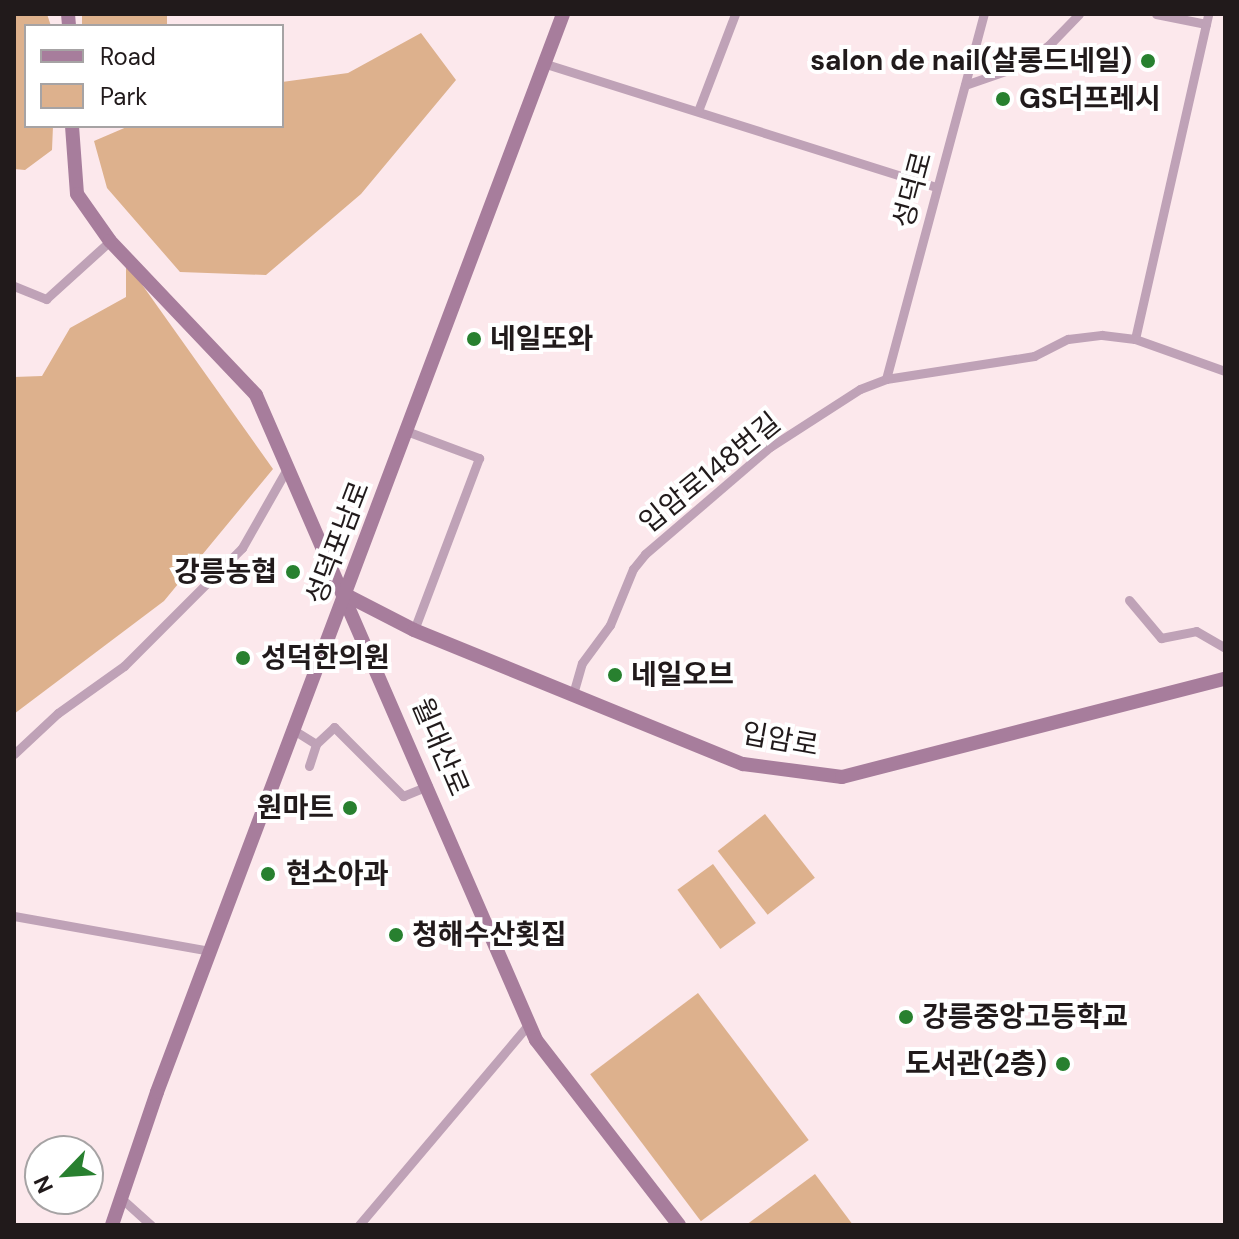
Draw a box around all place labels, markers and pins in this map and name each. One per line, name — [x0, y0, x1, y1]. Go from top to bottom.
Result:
place label: salon de nail(살롱드네일) — [810, 44, 1132, 78]
marker: salon de nail(살롱드네일) — [1139, 52, 1157, 70]
place label: GS더프레시 — [1019, 82, 1161, 116]
marker: GS더프레시 — [994, 90, 1012, 108]
place label: 네일또와 — [490, 322, 593, 356]
marker: 네일또와 — [465, 330, 483, 348]
place label: 강릉농협 — [174, 555, 277, 589]
marker: 강릉농협 — [284, 563, 302, 581]
place label: 성덕한의원 — [261, 641, 390, 675]
marker: 성덕한의원 — [232, 647, 254, 669]
place label: 네일오브 — [631, 658, 734, 692]
marker: 네일오브 — [606, 666, 624, 684]
place label: 원마트 — [257, 791, 334, 825]
marker: 원마트 — [341, 799, 359, 817]
place label: 현소아과 — [286, 857, 389, 891]
marker: 현소아과 — [257, 863, 279, 885]
place label: 청해수산횟집 — [412, 918, 567, 952]
marker: 청해수산횟집 — [387, 926, 405, 944]
place label: 강릉중앙고등학교 — [922, 1000, 1128, 1034]
marker: 강릉중앙고등학교 — [897, 1008, 915, 1026]
place label: 도서관(2층) — [905, 1047, 1047, 1081]
marker: 도서관(2층) — [1054, 1055, 1072, 1073]

